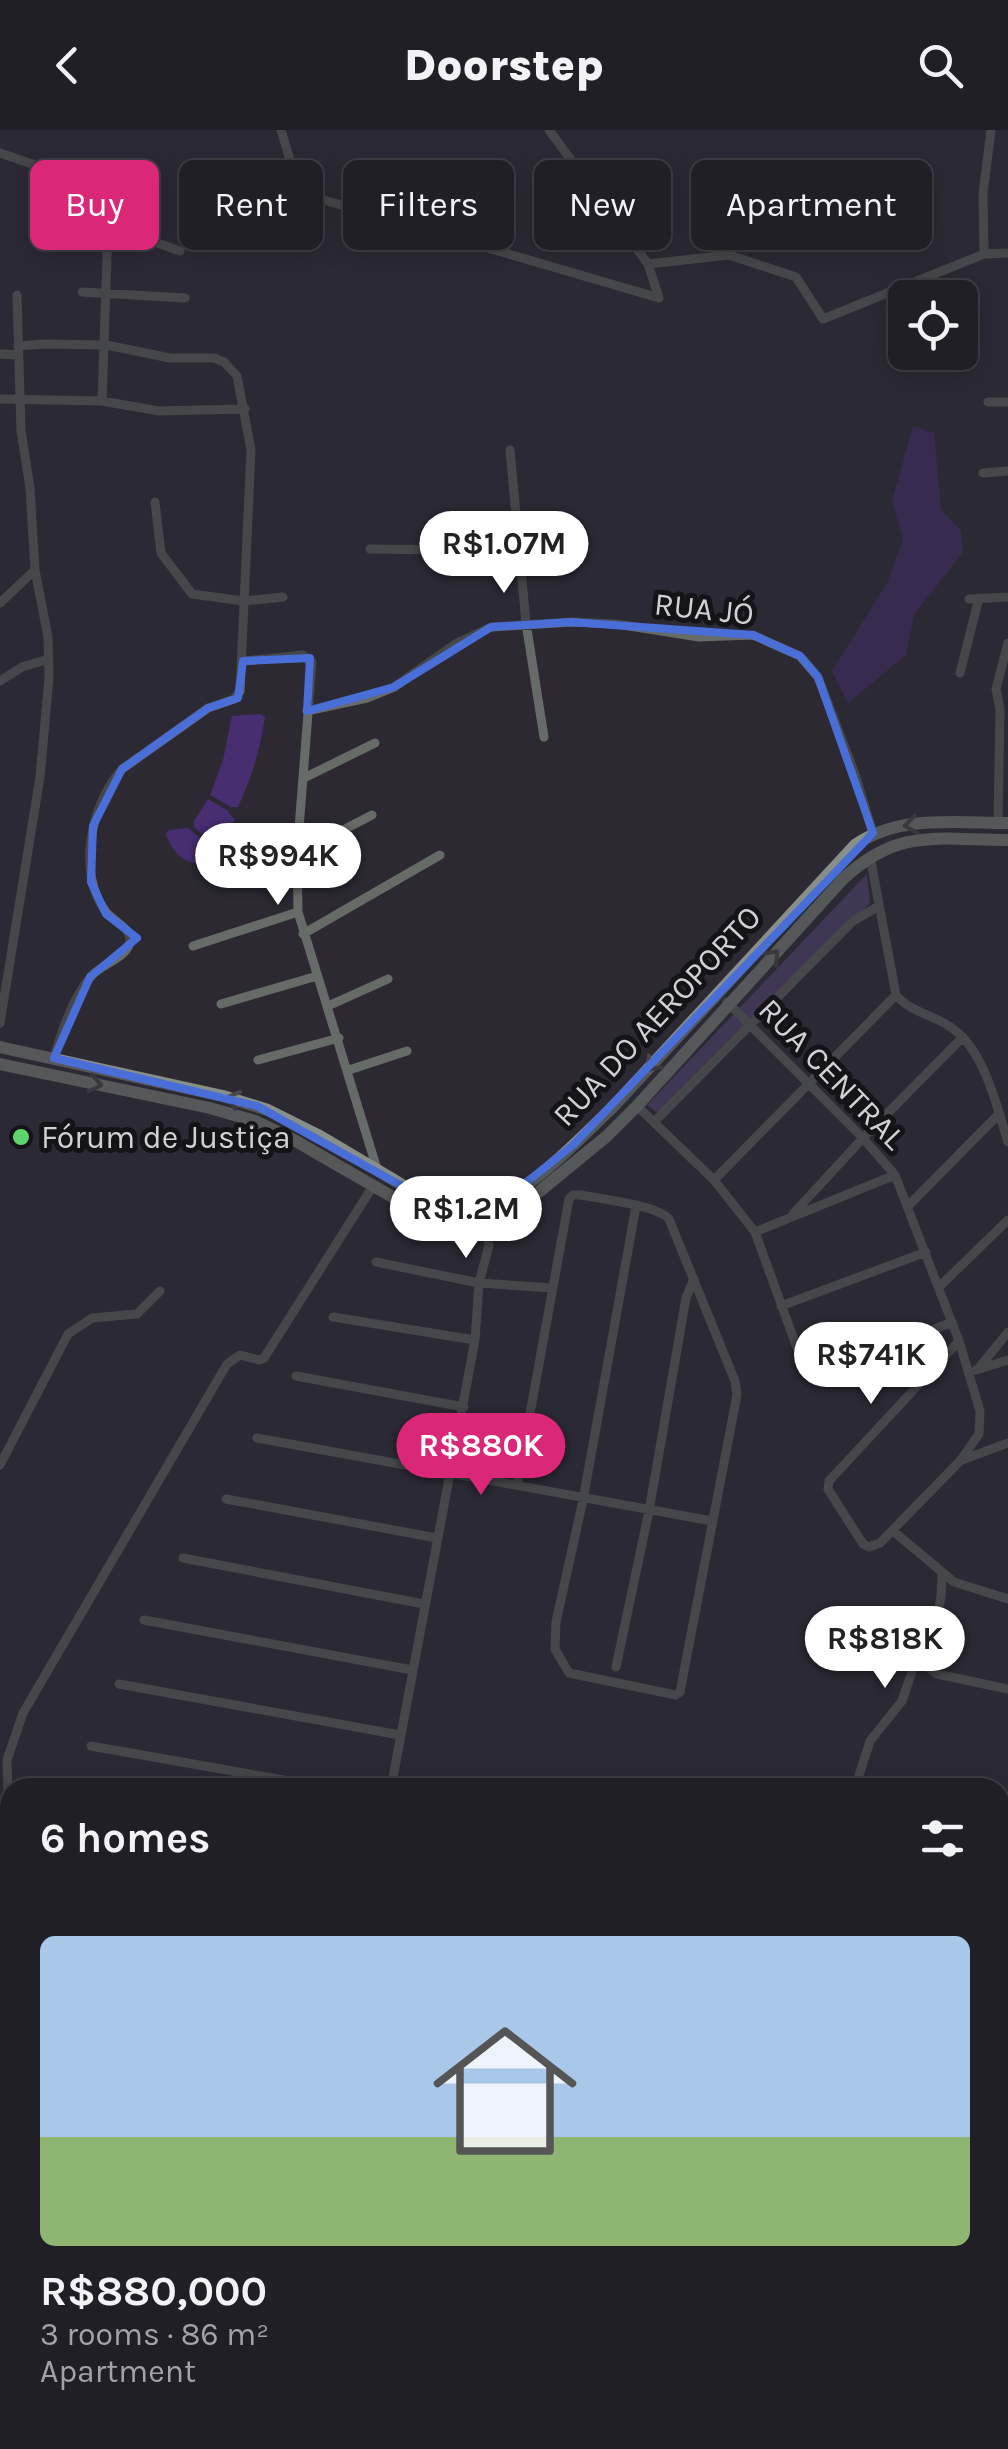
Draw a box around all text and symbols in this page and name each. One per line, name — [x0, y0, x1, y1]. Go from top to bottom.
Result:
icon: back — [40, 38, 95, 93]
icon: search — [913, 38, 968, 93]
text: Doorstep — [404, 39, 604, 91]
chip: Buy — [30, 160, 159, 250]
chip: Rent — [179, 160, 323, 250]
chip: Filters — [343, 160, 514, 250]
chip: New — [534, 160, 671, 250]
chip: Apartment — [691, 160, 932, 250]
map controls — [888, 280, 978, 370]
button: locate — [888, 280, 978, 370]
pin: R$1.07M — [412, 511, 596, 596]
text: R$1.07M — [441, 525, 567, 562]
street label: RUA JÓ — [652, 583, 756, 633]
one-way arrow — [902, 814, 918, 835]
pin: R$994K — [197, 823, 359, 908]
text: R$994K — [217, 837, 339, 874]
street label: RUA DO AEROPORTO — [546, 898, 768, 1134]
one-way arrow — [761, 949, 779, 968]
street label: RUA CENTRAL — [751, 991, 913, 1157]
one-way arrow — [645, 1053, 663, 1072]
one-way arrow — [87, 1073, 104, 1094]
one-way arrow — [225, 1089, 242, 1110]
place label: Fórum de Justiça — [41, 1119, 291, 1156]
marker: Fórum de Justiça — [10, 1126, 32, 1148]
pin: R$1.2M — [385, 1176, 547, 1261]
text: R$1.2M — [412, 1190, 520, 1227]
pin: R$741K — [790, 1322, 952, 1407]
text: R$741K — [816, 1336, 926, 1373]
pin: R$880K — [400, 1413, 562, 1498]
text: R$880K — [418, 1427, 544, 1464]
pin: R$818K — [804, 1606, 966, 1691]
text: R$818K — [827, 1620, 943, 1657]
icon: filters — [915, 1811, 970, 1866]
text: 6 homes — [40, 1813, 210, 1863]
icon: home — [415, 2001, 595, 2181]
text: R$880,000 — [40, 2266, 267, 2316]
text: 3 rooms · 86 m² — [40, 2316, 269, 2353]
text: Apartment — [40, 2353, 196, 2390]

